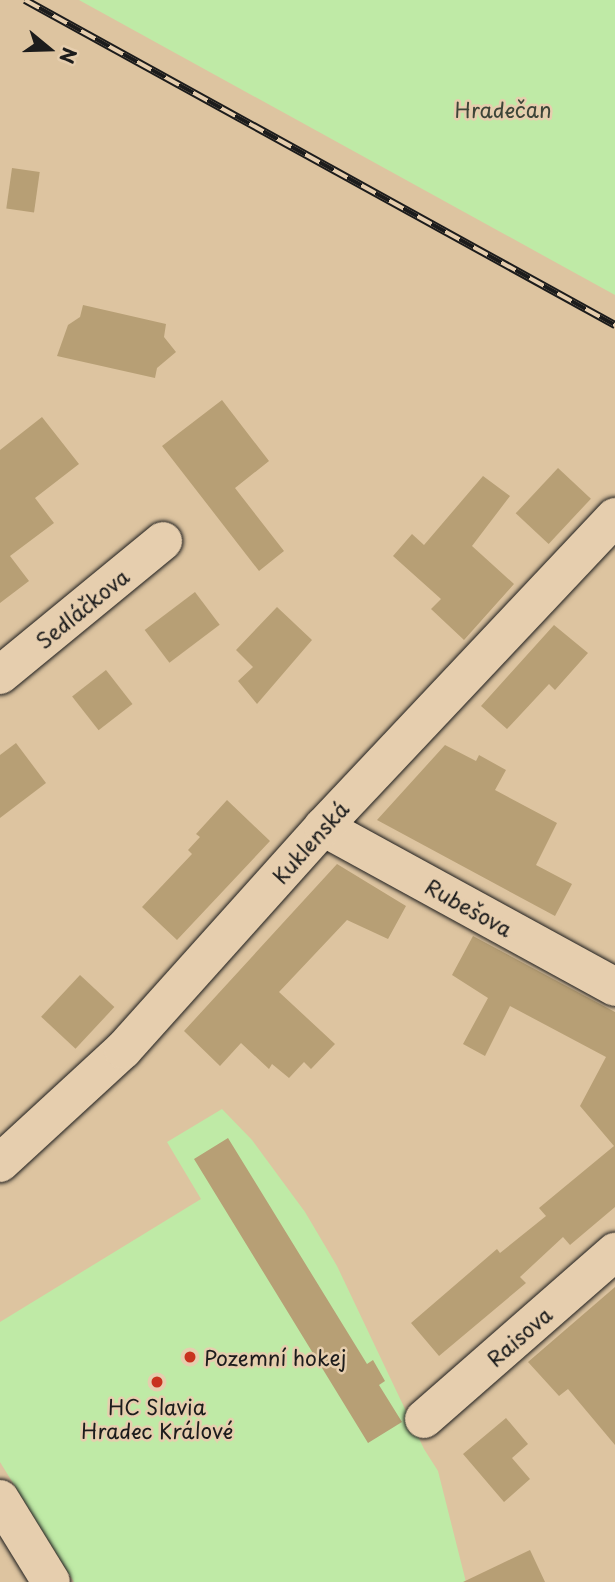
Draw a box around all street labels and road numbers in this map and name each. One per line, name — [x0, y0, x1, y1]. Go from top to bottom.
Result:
street label: Sedláčkova — [31, 563, 133, 653]
street label: Kuklenská — [267, 796, 353, 888]
street label: Rubešova — [421, 873, 517, 941]
street label: Raisova — [481, 1301, 557, 1371]

